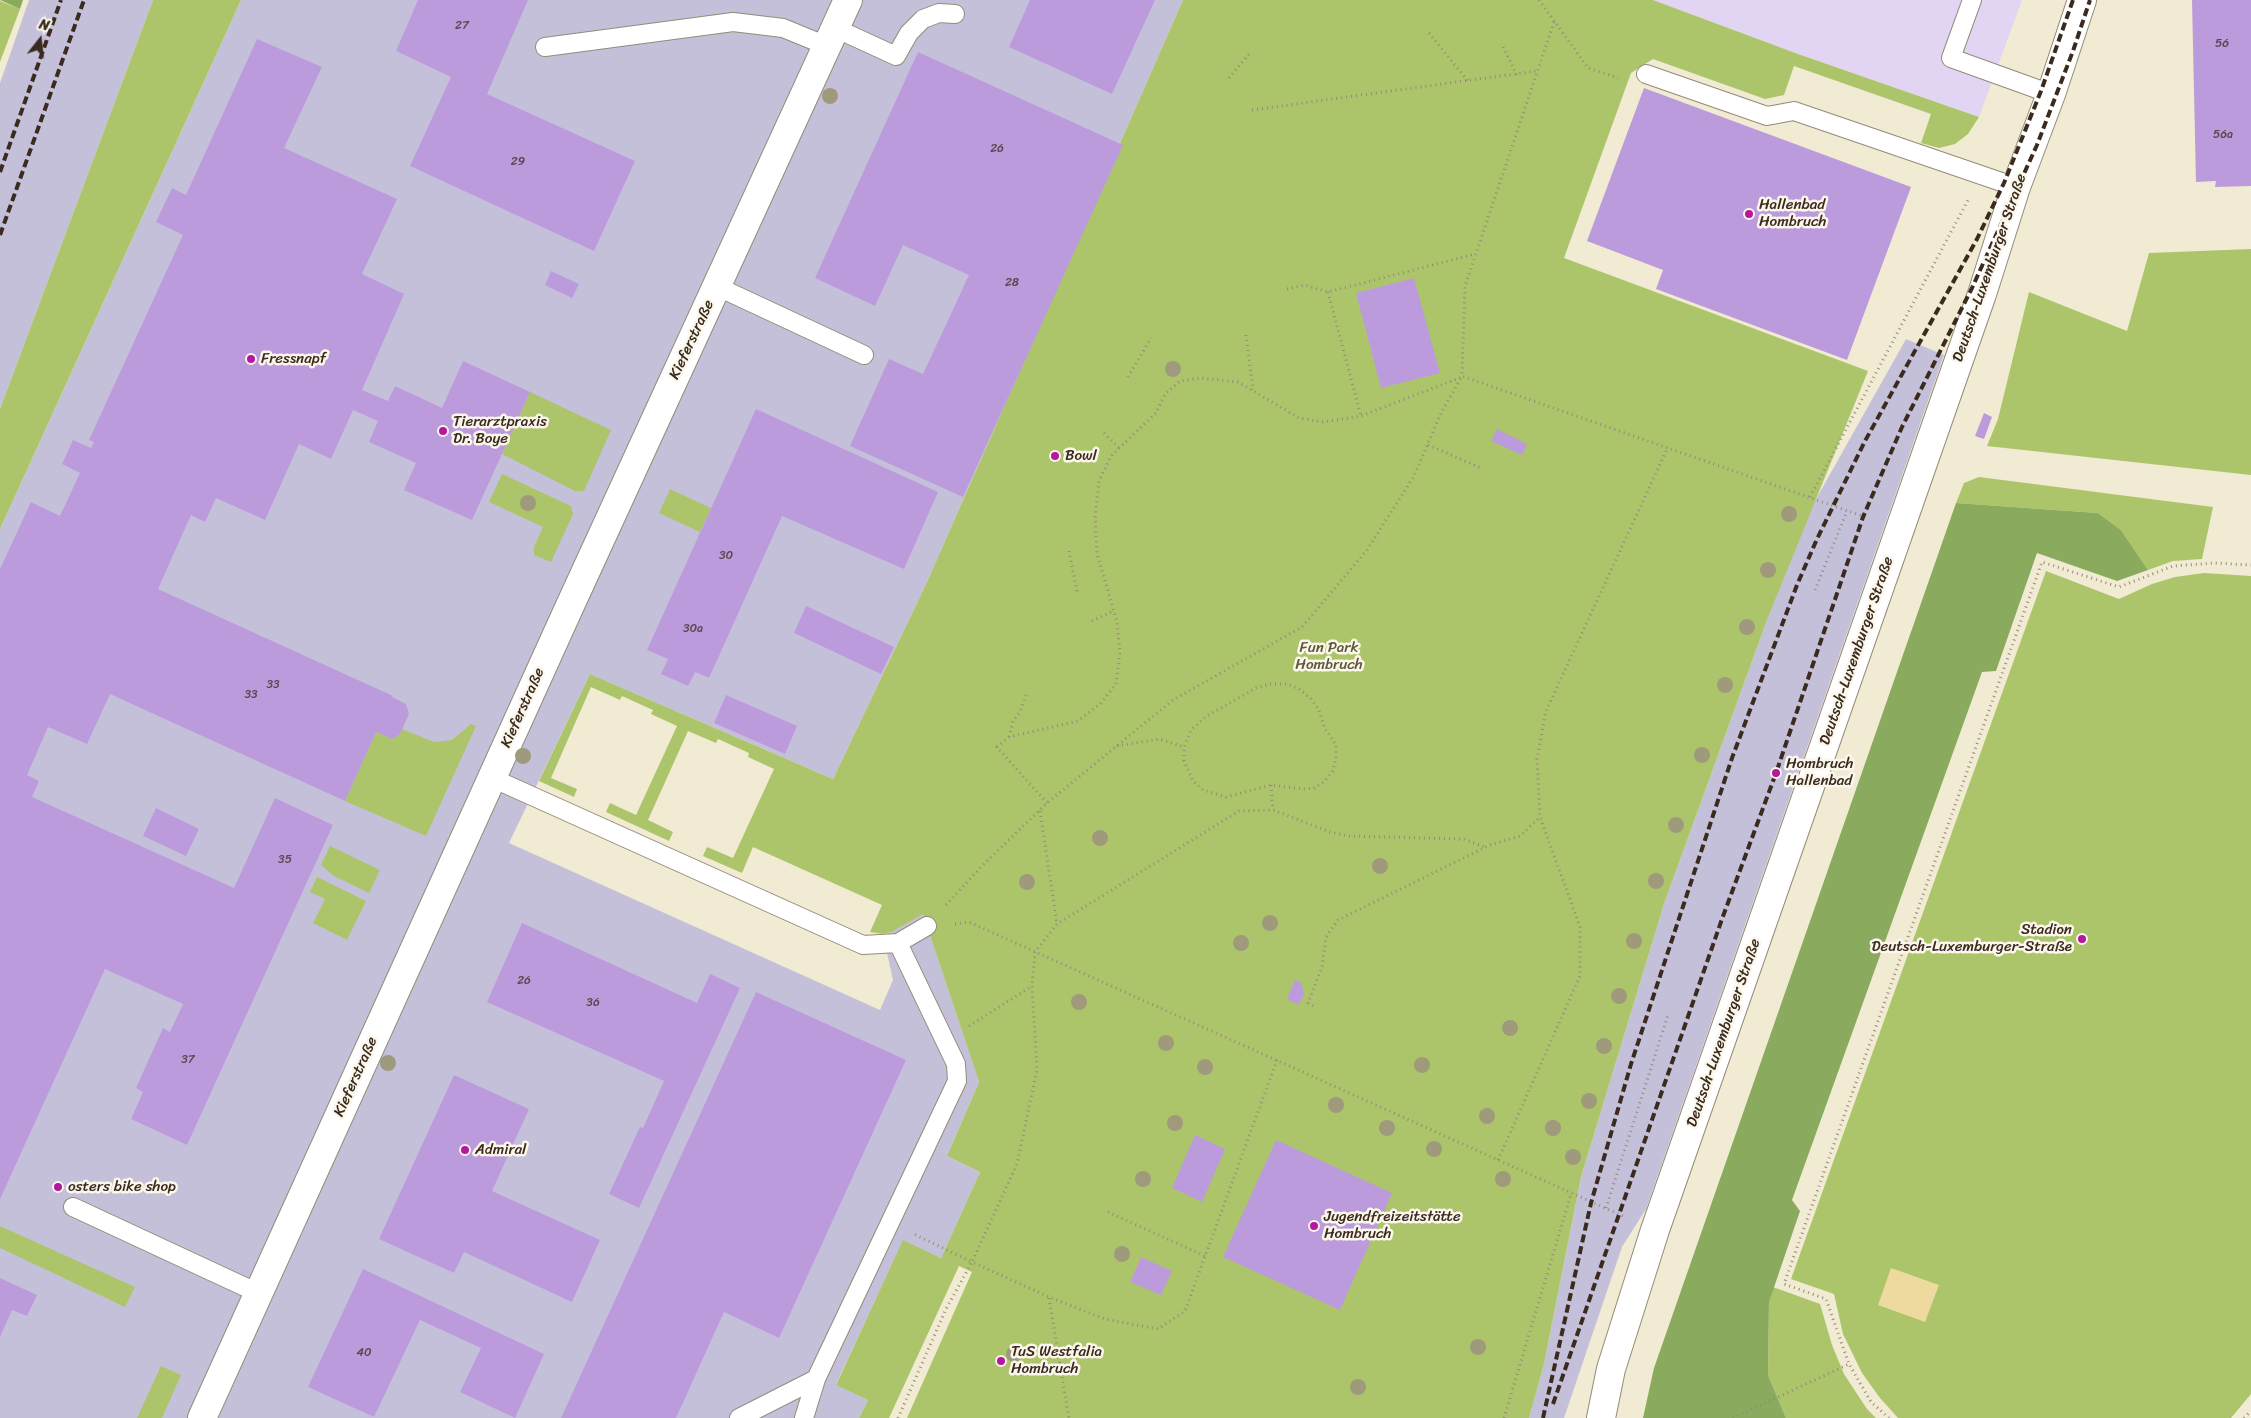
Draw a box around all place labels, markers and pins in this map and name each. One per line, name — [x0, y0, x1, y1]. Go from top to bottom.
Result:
place label: Hallenbad Hombruch — [1759, 196, 1826, 231]
marker: Hallenbad Hombruch — [1743, 208, 1755, 220]
place label: Fressnapf — [261, 350, 326, 368]
marker: Fressnapf — [245, 353, 257, 365]
place label: Tierarztpraxis Dr. Boye — [453, 413, 547, 448]
marker: Tierarztpraxis Dr. Boye — [437, 425, 449, 437]
place label: Bowl — [1065, 447, 1097, 465]
marker: Bowl — [1049, 450, 1061, 462]
place label: Hombruch Hallenbad — [1786, 755, 1853, 790]
marker: Hombruch Hallenbad — [1770, 767, 1782, 779]
place label: Stadion Deutsch-Luxemburger-Straße — [1872, 921, 2072, 956]
marker: Stadion Deutsch-Luxemburger-Straße — [2076, 933, 2088, 945]
place label: Admiral — [475, 1141, 526, 1159]
marker: Admiral — [459, 1144, 471, 1156]
place label: osters bike shop — [68, 1178, 176, 1196]
marker: osters bike shop — [52, 1181, 64, 1193]
place label: Jugendfreizeitstätte Hombruch — [1324, 1208, 1461, 1243]
marker: Jugendfreizeitstätte Hombruch — [1308, 1220, 1320, 1232]
place label: TuS Westfalia Hombruch — [1011, 1343, 1102, 1378]
marker: TuS Westfalia Hombruch — [995, 1355, 1007, 1367]

